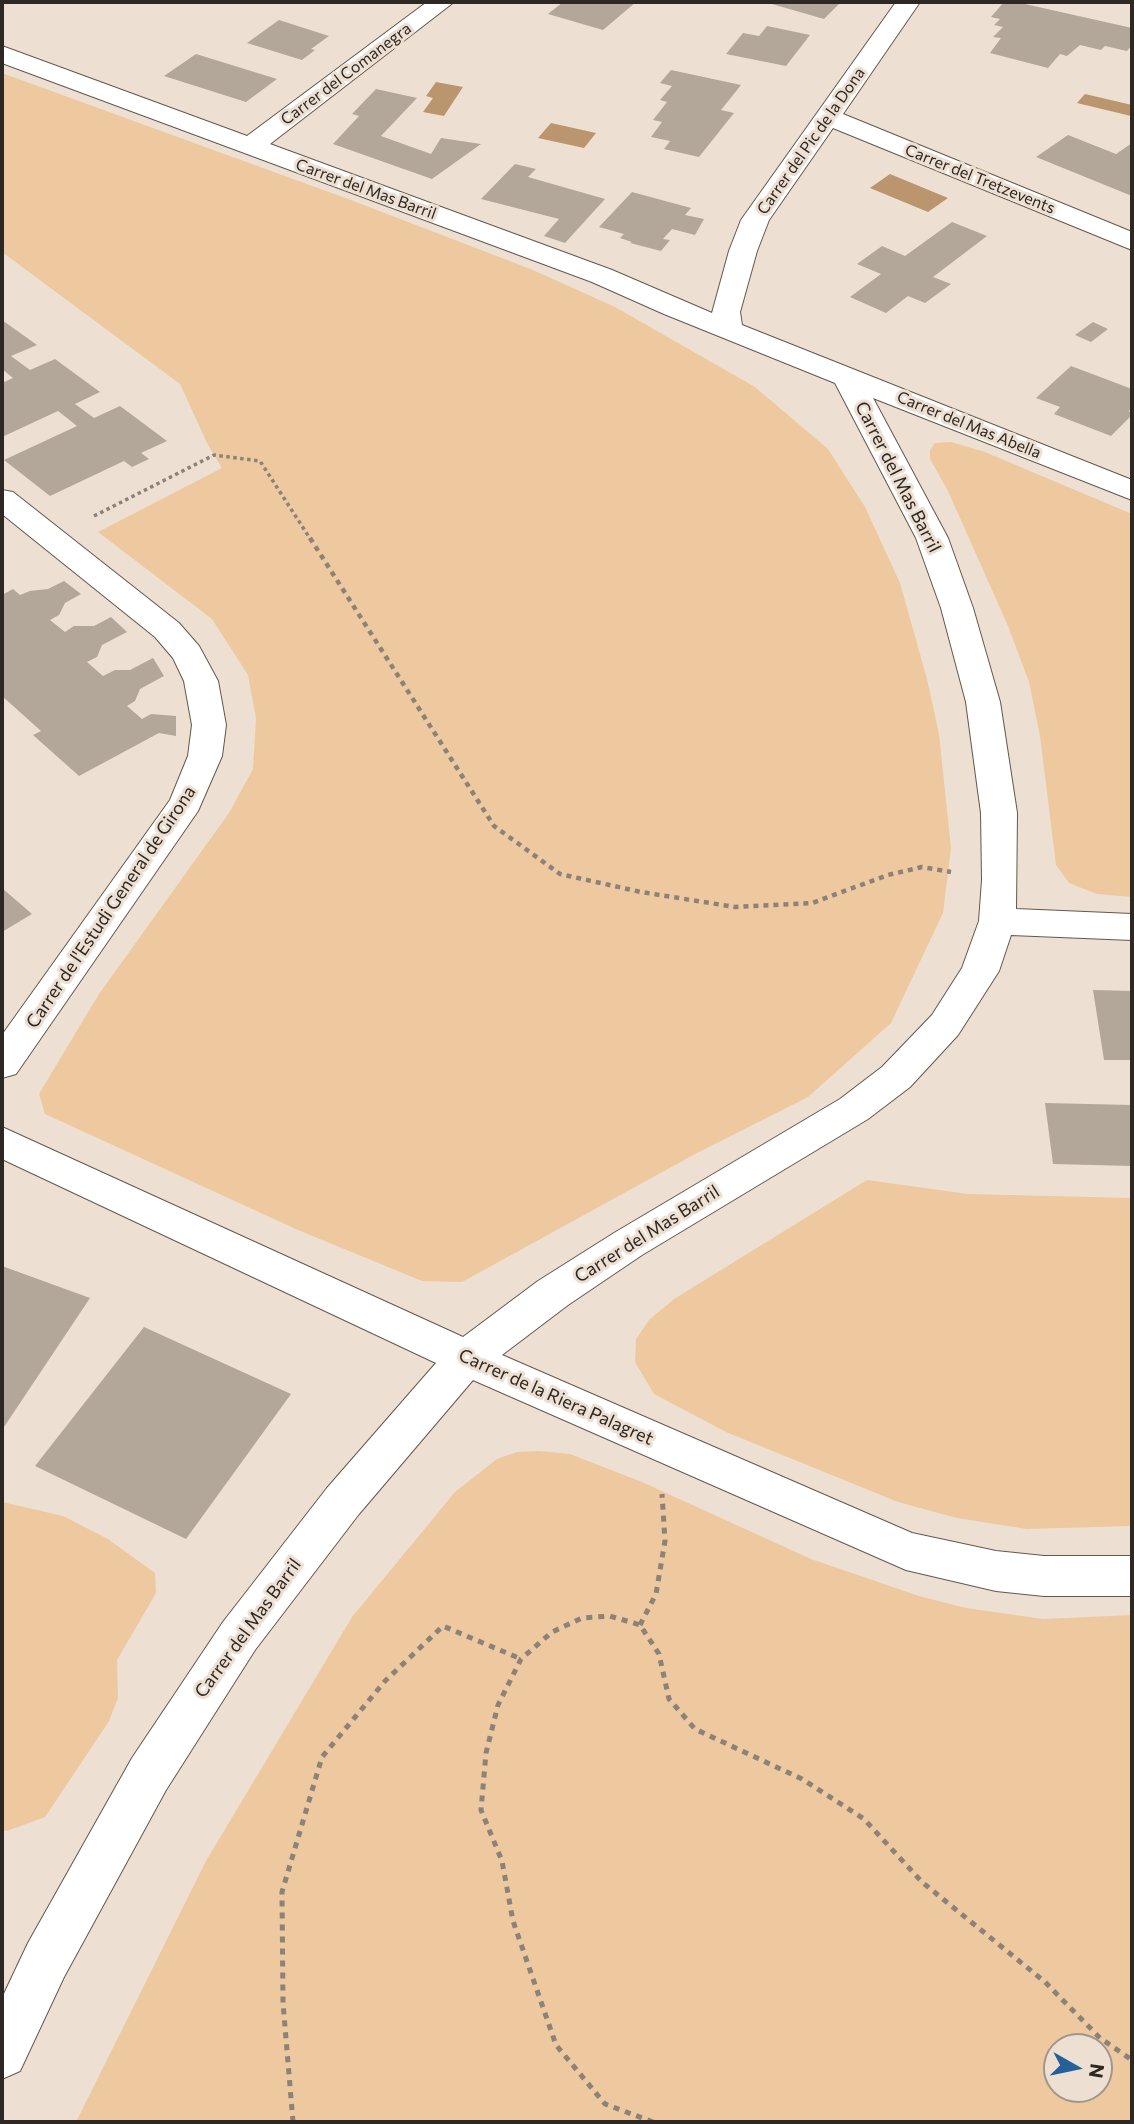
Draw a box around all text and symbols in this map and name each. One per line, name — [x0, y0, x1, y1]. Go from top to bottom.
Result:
street label: Carrer del Comanegra — [277, 19, 415, 129]
street label: Carrer del Pic de la Dona — [753, 64, 869, 218]
street label: Carrer del Tretzevents — [902, 140, 1058, 218]
street label: Carrer del Mas Barril — [293, 155, 439, 223]
street label: Carrer del Mas Abella — [894, 387, 1044, 463]
street label: Carrer del Mas Barril — [851, 398, 945, 556]
street label: Carrer de l'Estudi General de Girona — [22, 782, 200, 1032]
street label: Carrer del Mas Barril — [571, 1181, 723, 1287]
street label: Carrer de la Riera Palagret — [455, 1344, 657, 1450]
street label: Carrer del Mas Barril — [190, 1554, 306, 1702]
north arrow — [1043, 2033, 1113, 2103]
text: N — [1085, 2062, 1110, 2080]

